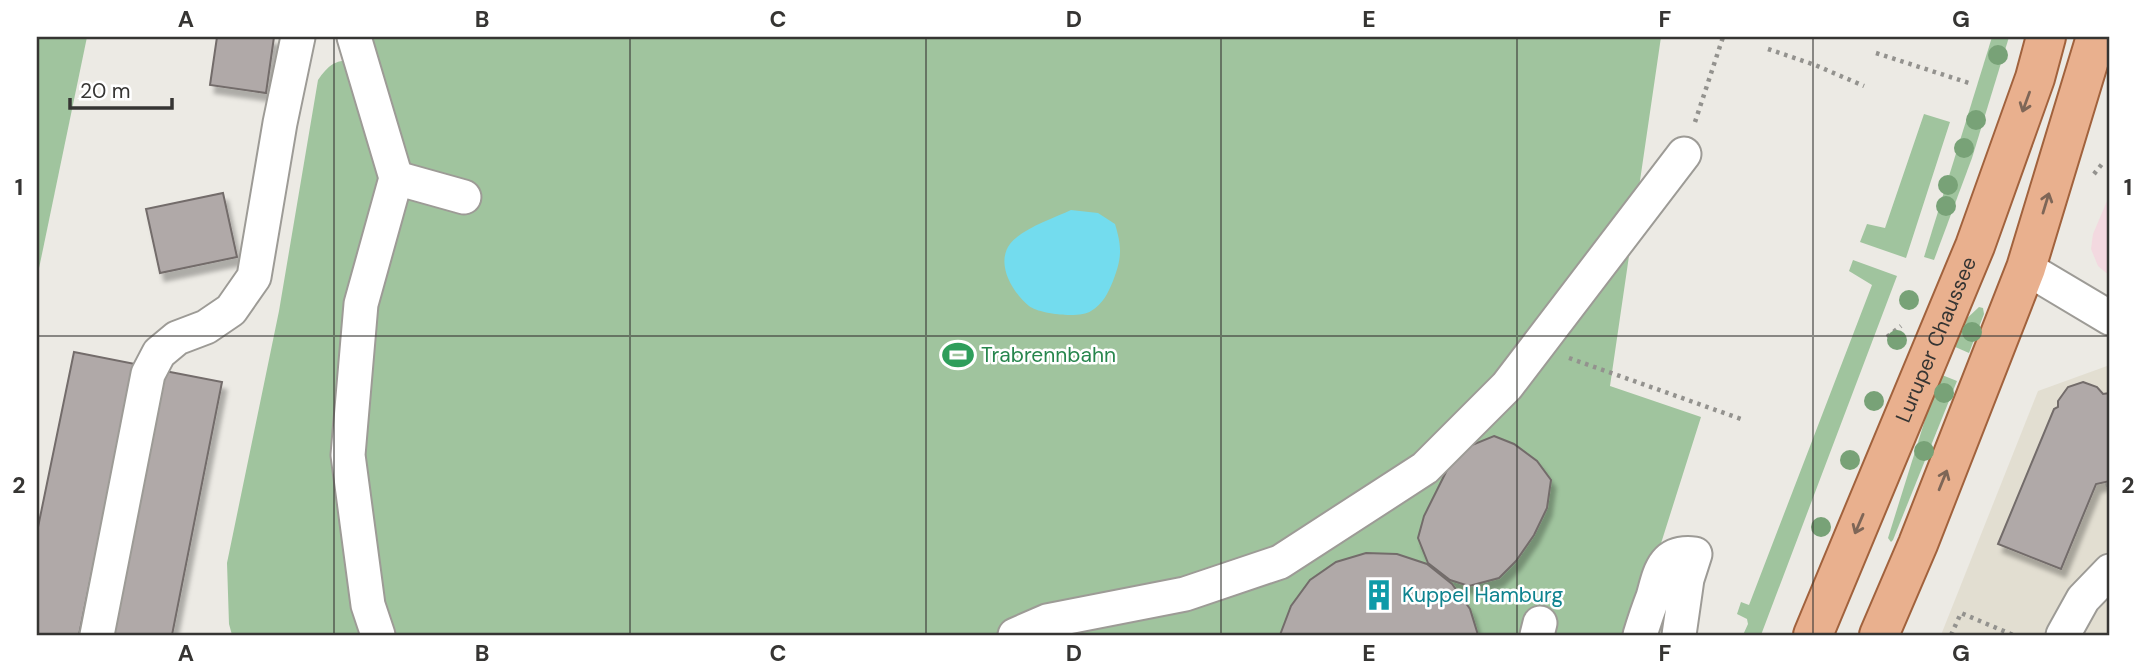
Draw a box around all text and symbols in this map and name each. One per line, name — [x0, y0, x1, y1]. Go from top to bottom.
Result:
text: A — [178, 4, 194, 34]
text: B — [475, 4, 489, 34]
text: C — [770, 4, 786, 34]
text: D — [1066, 4, 1082, 34]
text: E — [1362, 4, 1376, 34]
text: F — [1659, 4, 1672, 34]
text: G — [1952, 4, 1970, 34]
scale bar — [70, 66, 172, 110]
text: 20 m — [80, 77, 131, 105]
one-way arrow — [2019, 91, 2031, 113]
text: 1 — [15, 172, 23, 202]
text: 1 — [2124, 172, 2132, 202]
one-way arrow — [2040, 192, 2053, 214]
street label: Luruper Chaussee — [1889, 252, 1983, 427]
sports icon: Trabrennbahn — [941, 338, 975, 372]
place label: Trabrennbahn — [981, 341, 1116, 369]
text: 2 — [12, 470, 26, 500]
one-way arrow — [1937, 470, 1950, 492]
text: 2 — [2121, 470, 2135, 500]
one-way arrow — [1852, 513, 1865, 534]
building icon: Kuppel Hamburg — [1362, 578, 1396, 612]
place label: Kuppel Hamburg — [1402, 581, 1564, 609]
text: A — [178, 638, 194, 668]
text: B — [475, 638, 489, 668]
text: C — [770, 638, 786, 668]
text: D — [1066, 638, 1082, 668]
text: E — [1362, 638, 1376, 668]
text: F — [1659, 638, 1672, 668]
text: G — [1952, 638, 1970, 668]

